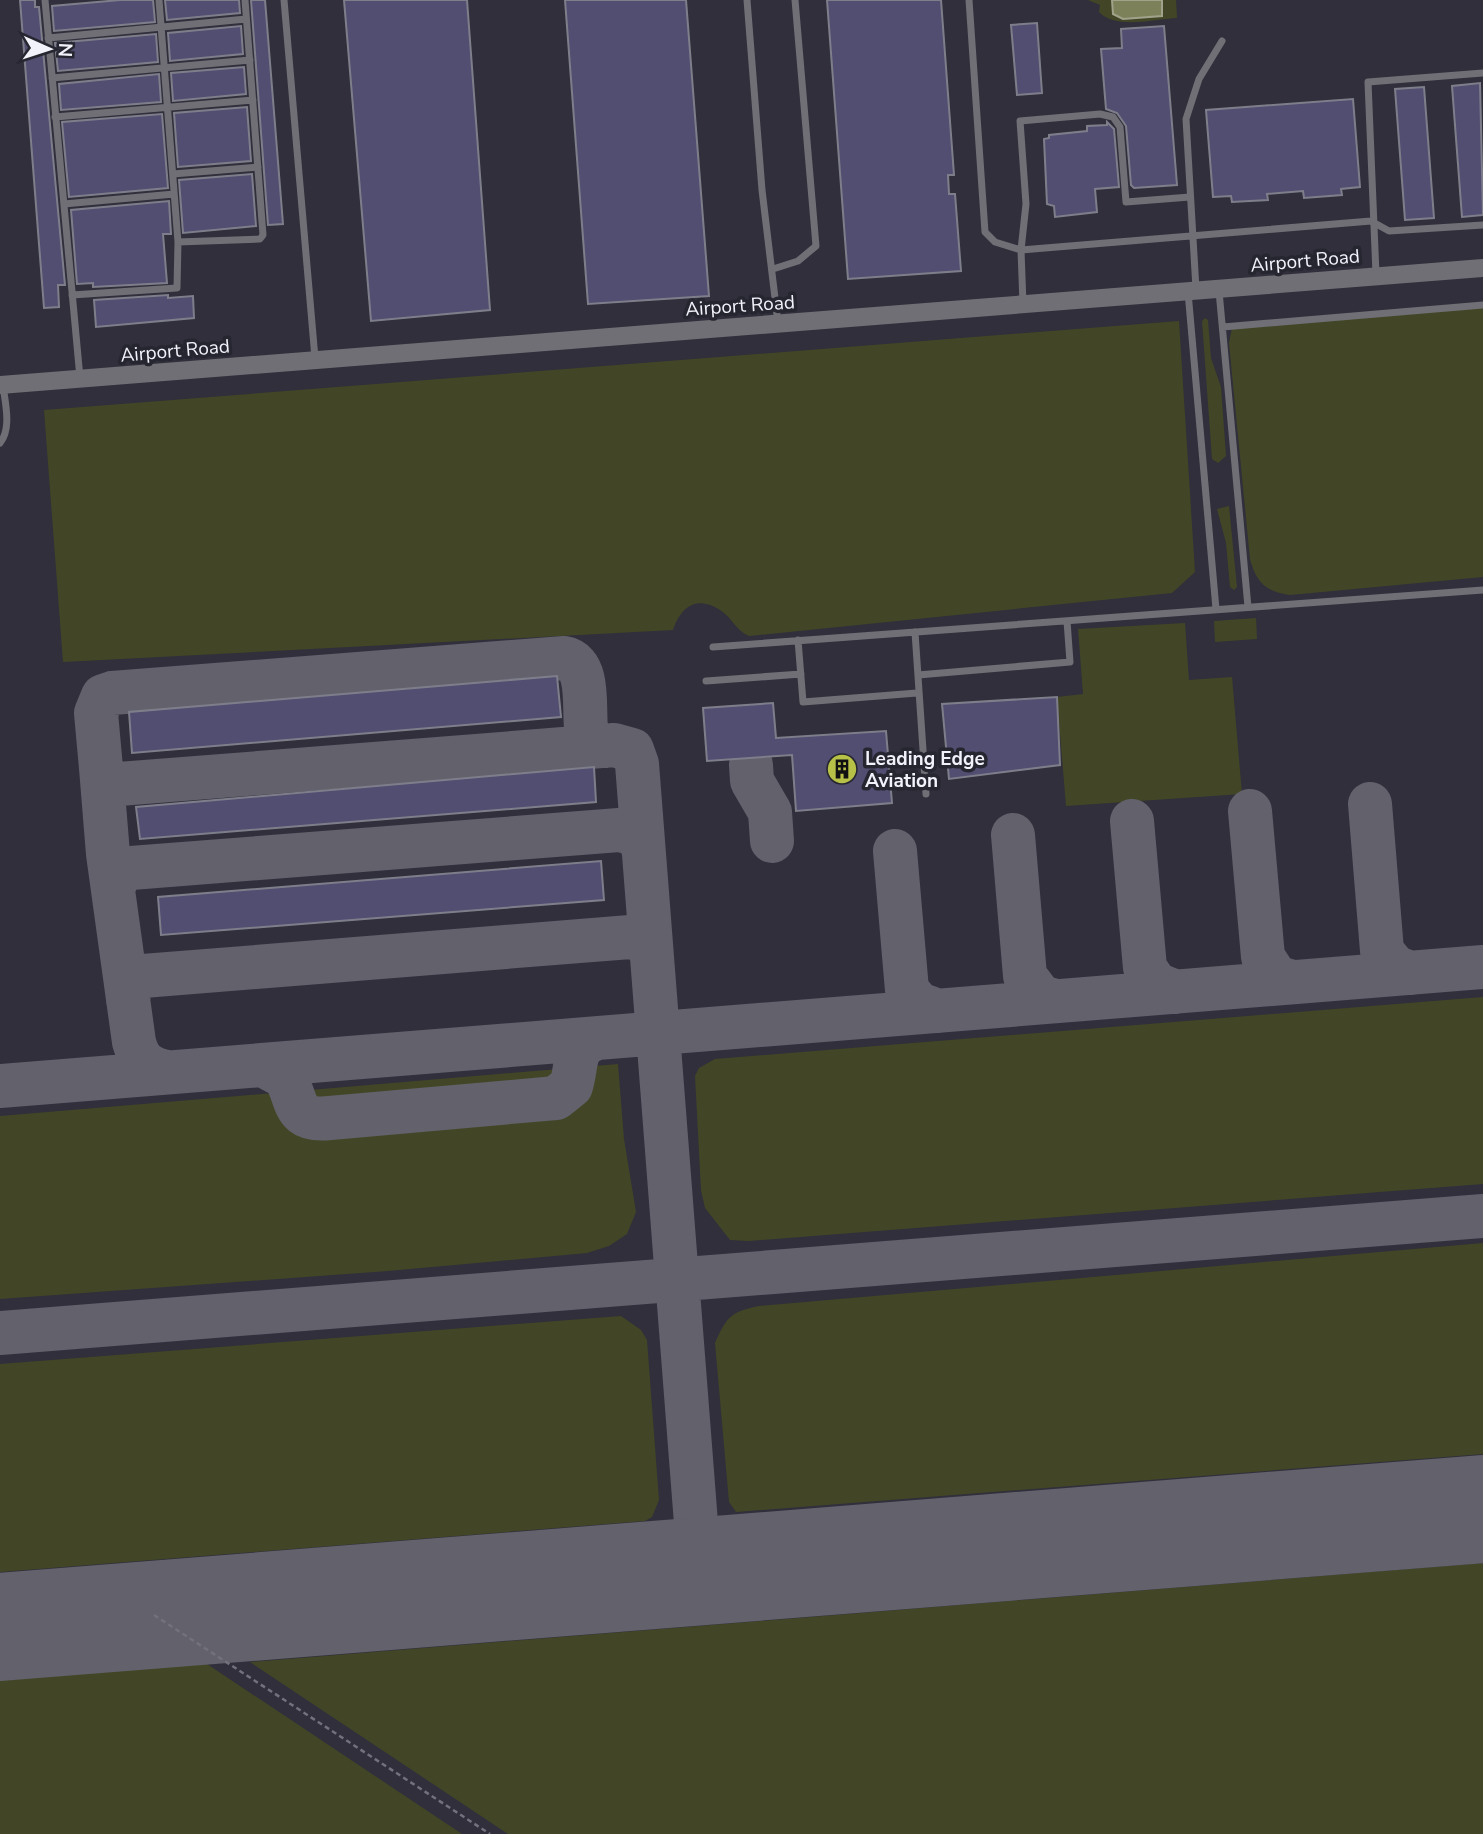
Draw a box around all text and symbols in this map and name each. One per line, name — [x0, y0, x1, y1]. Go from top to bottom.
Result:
north arrow — [14, 14, 84, 84]
text: N — [52, 42, 78, 58]
street label: Airport Road — [1249, 243, 1361, 279]
street label: Airport Road — [684, 289, 796, 323]
street label: Airport Road — [119, 333, 231, 369]
place label: Leading Edge Aviation — [865, 746, 985, 794]
building icon: Leading Edge Aviation — [825, 752, 859, 786]

